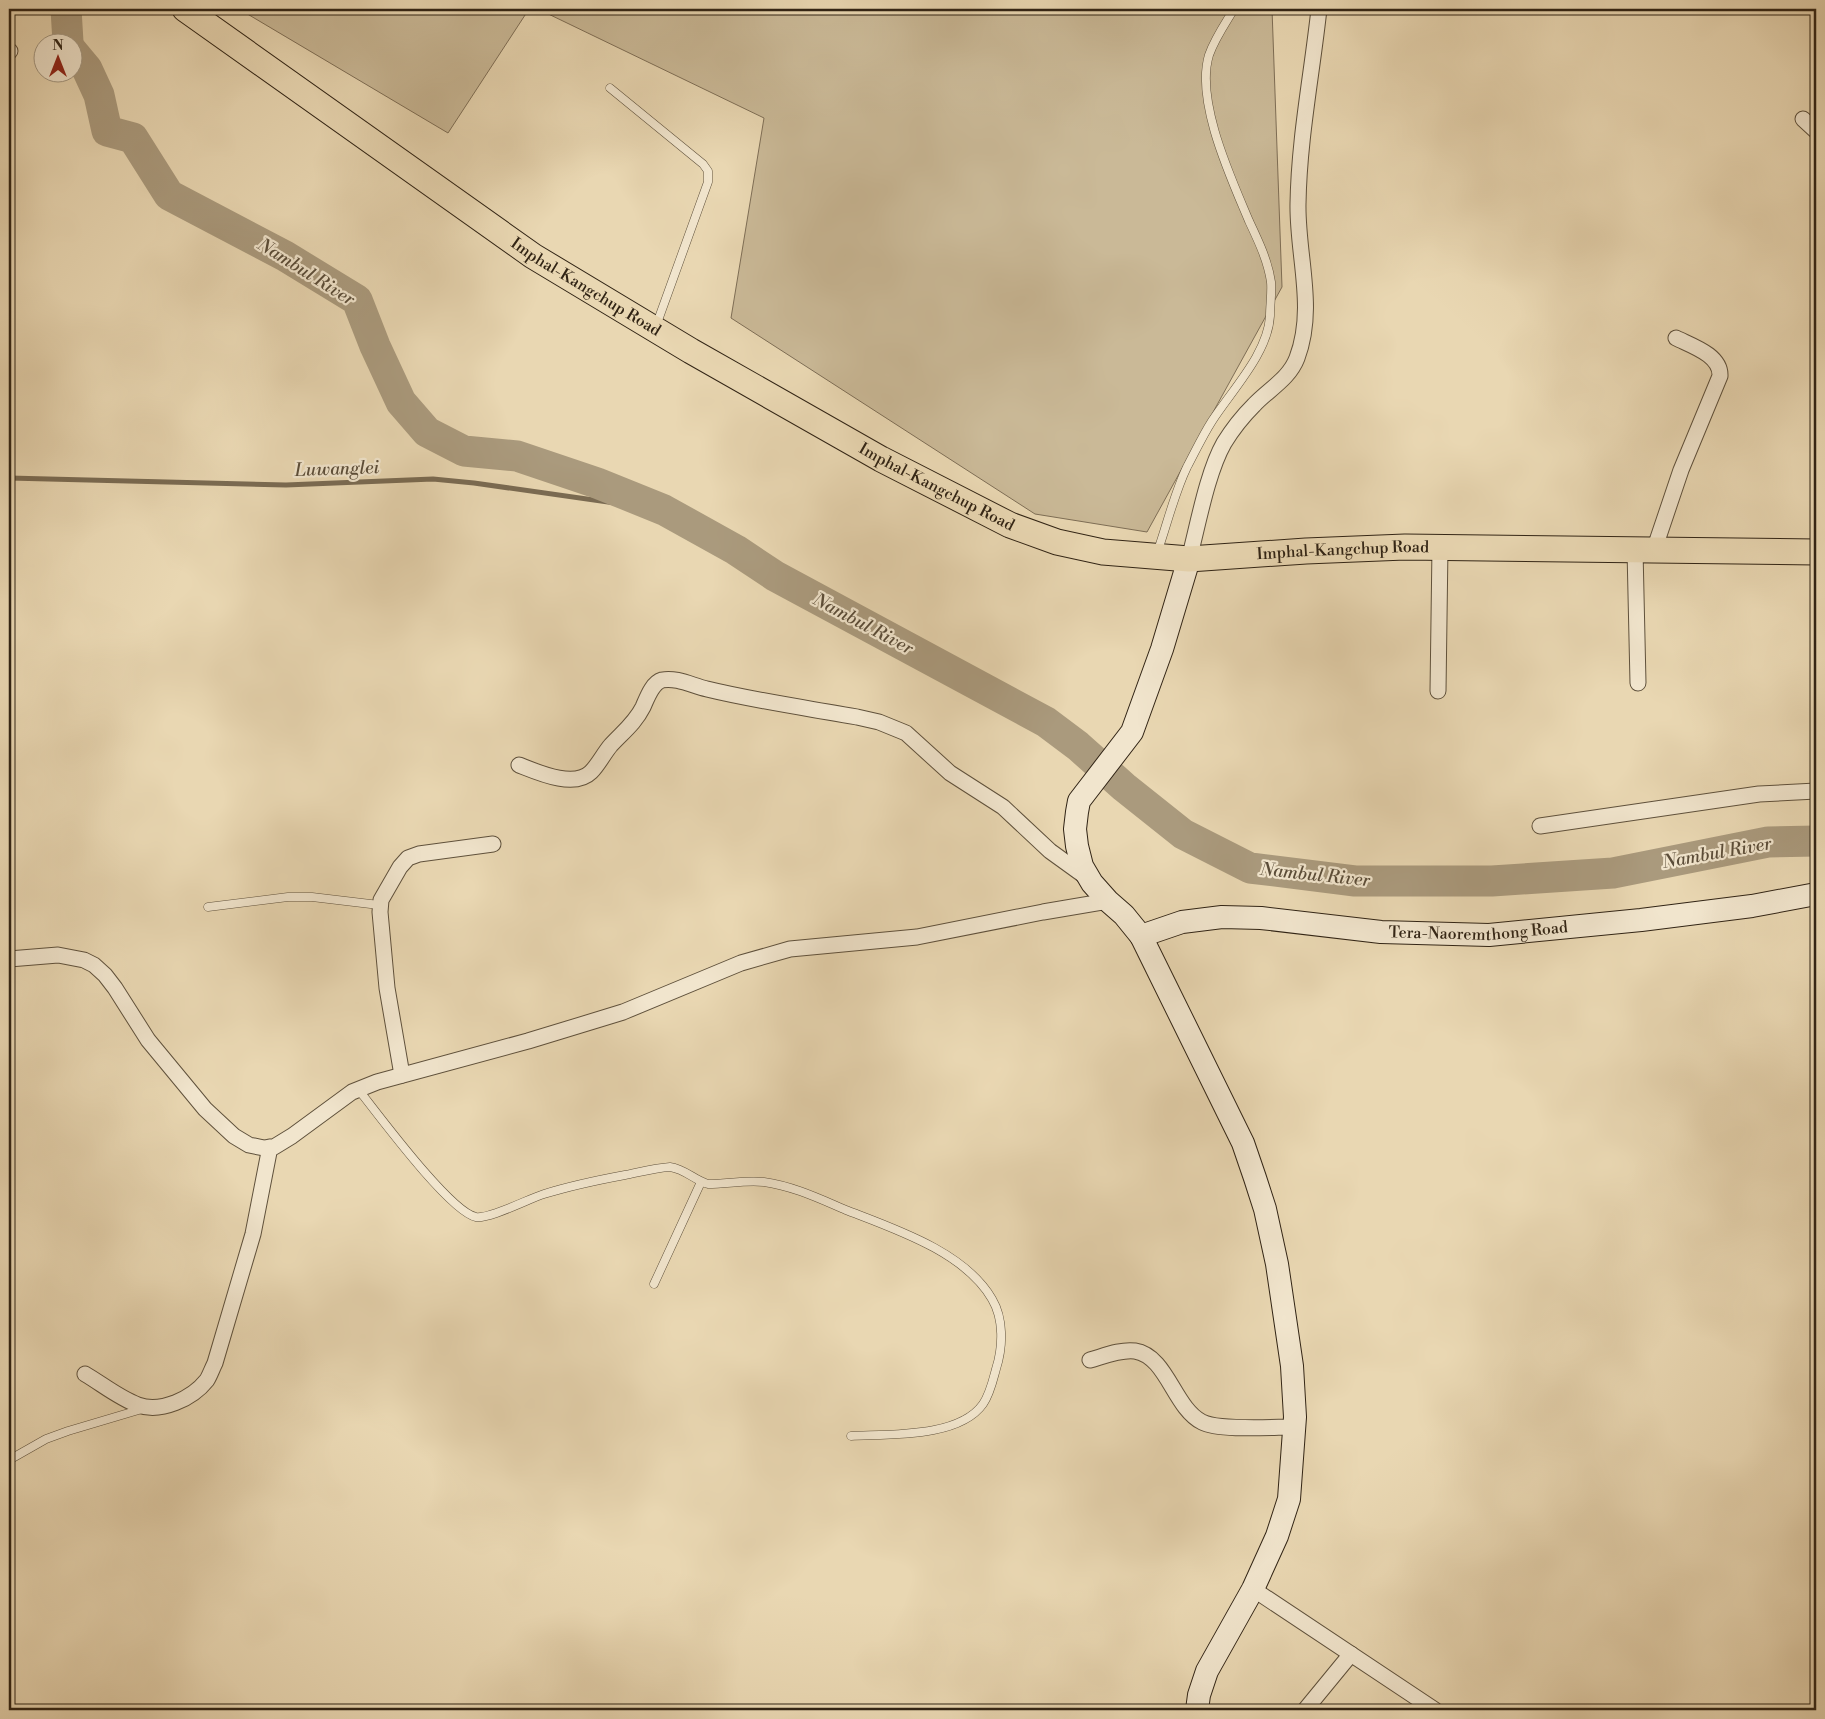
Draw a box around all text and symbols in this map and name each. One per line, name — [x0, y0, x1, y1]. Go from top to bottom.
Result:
north arrow — [32, 32, 82, 82]
text: N — [52, 37, 64, 55]
water label: Nambul River — [252, 232, 359, 311]
street label: Imphal-Kangchup Road — [507, 233, 665, 341]
street label: Imphal-Kangchup Road — [855, 438, 1018, 536]
water label: Luwanglei — [293, 456, 380, 482]
street label: Imphal-Kangchup Road — [1256, 537, 1429, 564]
water label: Nambul River — [808, 587, 917, 660]
water label: Nambul River — [1660, 832, 1774, 874]
water label: Nambul River — [1258, 858, 1371, 892]
street label: Tera-Naoremthong Road — [1388, 917, 1569, 945]

